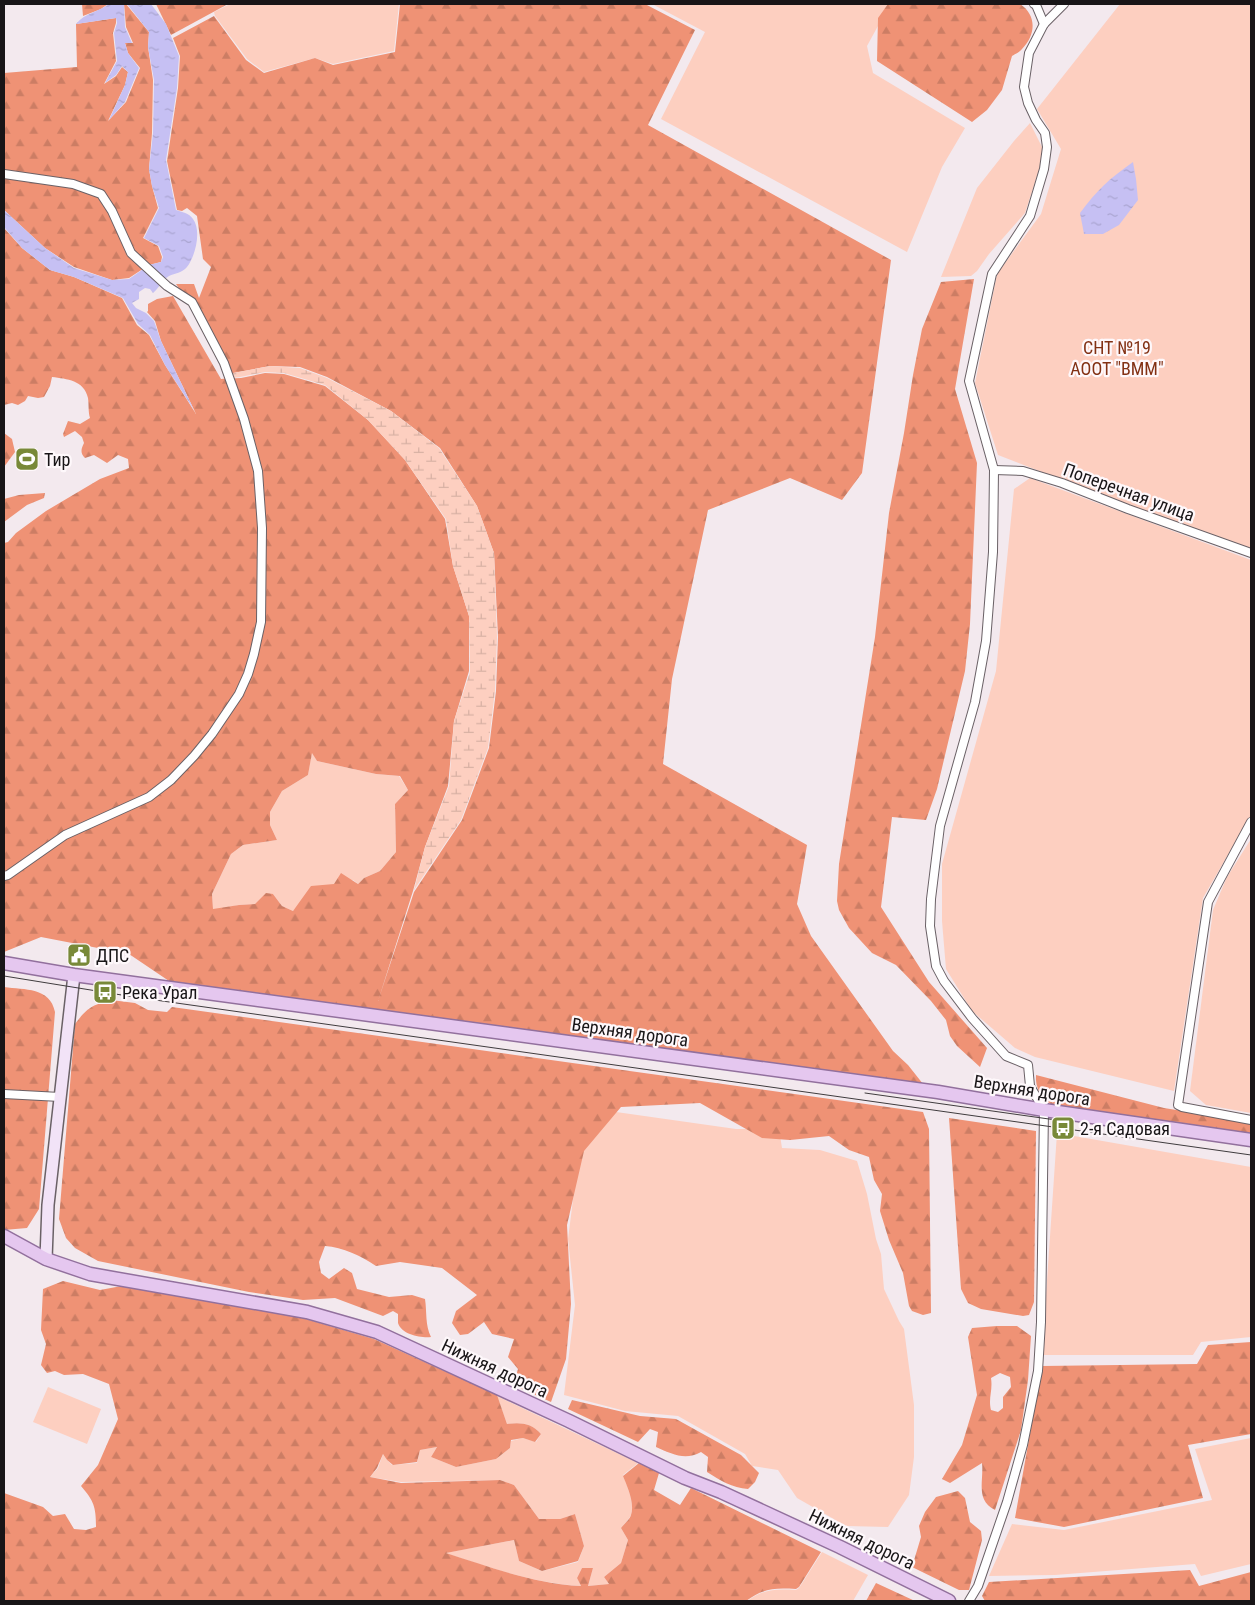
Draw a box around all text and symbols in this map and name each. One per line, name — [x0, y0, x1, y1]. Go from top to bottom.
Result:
park label: СНТ №19 АООТ "ВММ" — [1070, 337, 1164, 379]
sports icon: Тир — [14, 446, 40, 472]
place label: Тир — [44, 449, 71, 470]
street label: Поперечная улица — [1061, 459, 1197, 525]
public building icon: ДПС — [66, 942, 92, 968]
place label: ДПС — [96, 945, 129, 966]
bus stop icon: Река Урал — [92, 979, 118, 1005]
place label: Река Урал — [122, 982, 197, 1003]
street label: Верхняя дорога — [570, 1013, 690, 1051]
street label: Верхняя дорога — [972, 1070, 1092, 1110]
bus stop icon: 2-я Садовая — [1050, 1115, 1076, 1141]
place label: 2-я Садовая — [1080, 1118, 1170, 1139]
street label: Нижняя дорога — [439, 1334, 551, 1402]
street label: Нижняя дорога — [806, 1504, 918, 1574]

